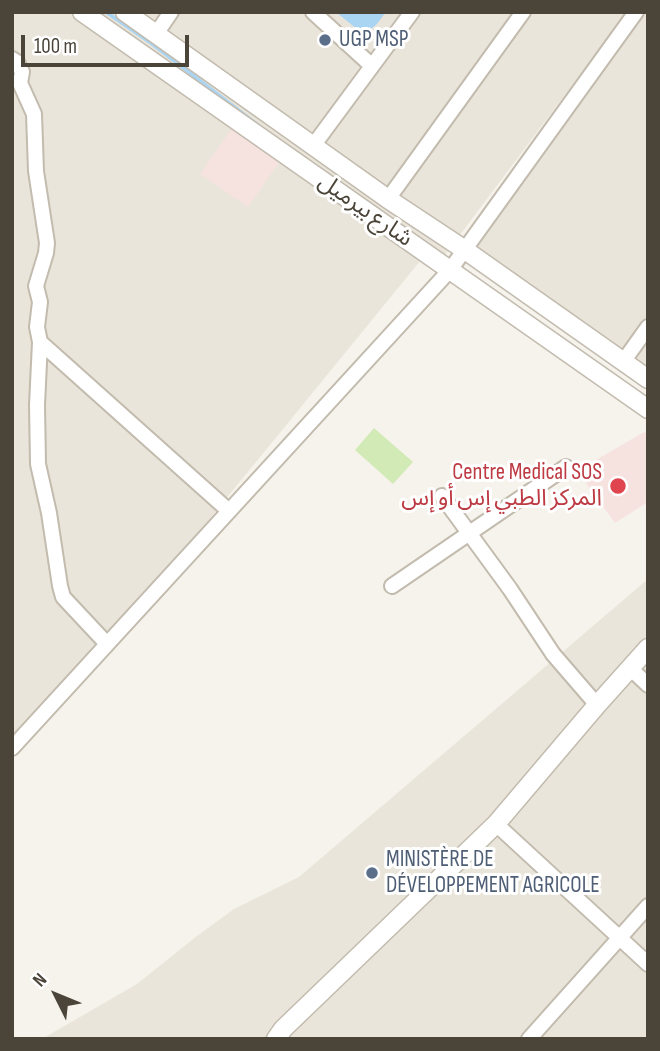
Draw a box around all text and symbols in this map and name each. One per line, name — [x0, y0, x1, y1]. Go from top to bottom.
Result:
scale bar — [24, 21, 192, 65]
place label: UGP MSP — [339, 26, 408, 54]
marker: UGP MSP — [317, 32, 333, 48]
text: 100 m — [34, 34, 77, 59]
street label: شارع بيرميل — [312, 168, 418, 254]
place label: Centre Medical SOS المركز الطبي إس أو إس — [401, 459, 602, 513]
marker: Centre Medical SOS المركز الطبي إس أو إس — [608, 476, 628, 496]
place label: MINISTÈRE DE DÉVELOPPEMENT AGRICOLE — [386, 846, 600, 900]
marker: MINISTÈRE DE DÉVELOPPEMENT AGRICOLE — [364, 865, 380, 881]
north arrow — [21, 960, 91, 1030]
text: N — [28, 969, 52, 992]

